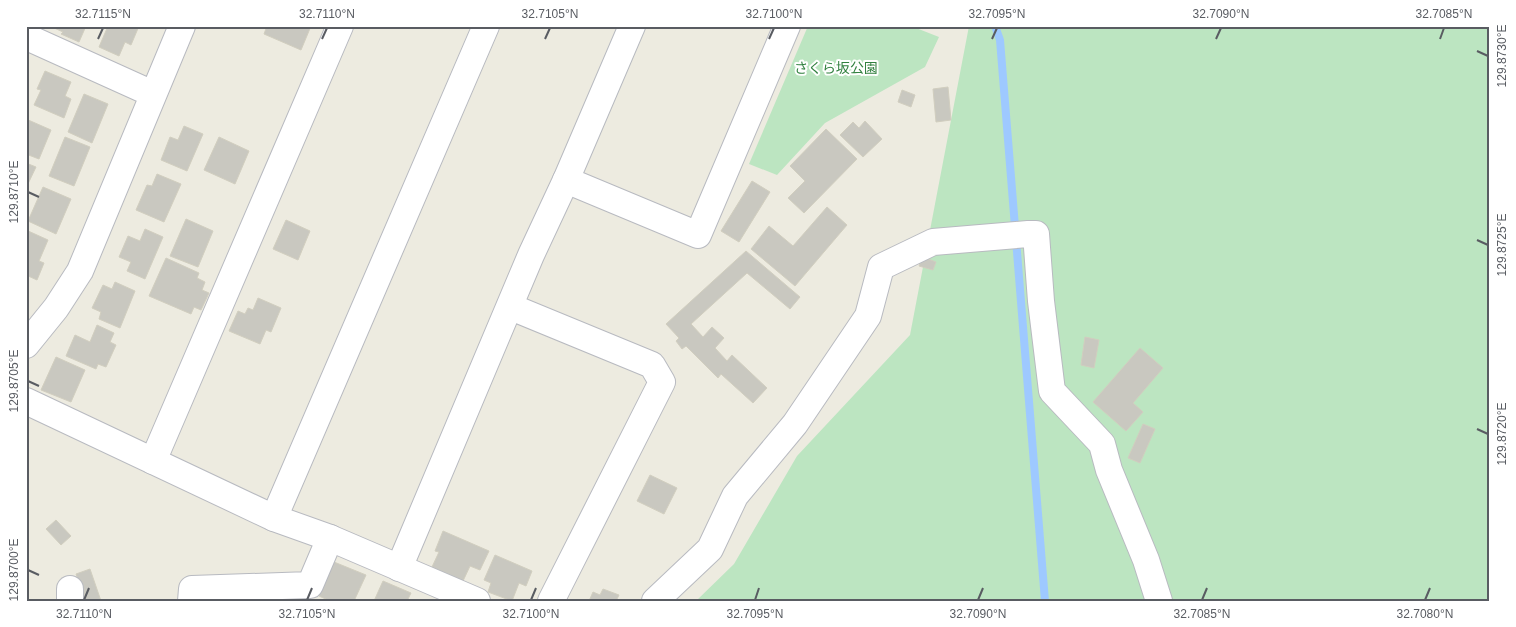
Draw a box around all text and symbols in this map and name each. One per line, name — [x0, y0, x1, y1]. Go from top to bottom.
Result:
text: 32.7115°N — [75, 7, 131, 21]
text: 32.7110°N — [299, 7, 355, 21]
text: 32.7105°N — [522, 7, 578, 21]
text: 32.7100°N — [746, 7, 802, 21]
text: 32.7095°N — [969, 7, 1025, 21]
text: 32.7090°N — [1193, 7, 1249, 21]
text: 32.7085°N — [1416, 7, 1472, 21]
text: 129.8730°E — [1495, 25, 1509, 87]
park label: さくら坂公園 — [794, 60, 878, 76]
text: 129.8710°E — [7, 161, 21, 223]
text: 129.8725°E — [1495, 214, 1509, 276]
text: 129.8705°E — [7, 350, 21, 412]
text: 129.8720°E — [1495, 403, 1509, 465]
text: 129.8700°E — [7, 539, 21, 601]
text: 32.7110°N — [56, 607, 112, 621]
text: 32.7105°N — [279, 607, 335, 621]
text: 32.7100°N — [503, 607, 559, 621]
text: 32.7095°N — [727, 607, 783, 621]
text: 32.7090°N — [950, 607, 1006, 621]
text: 32.7085°N — [1174, 607, 1230, 621]
text: 32.7080°N — [1397, 607, 1453, 621]

